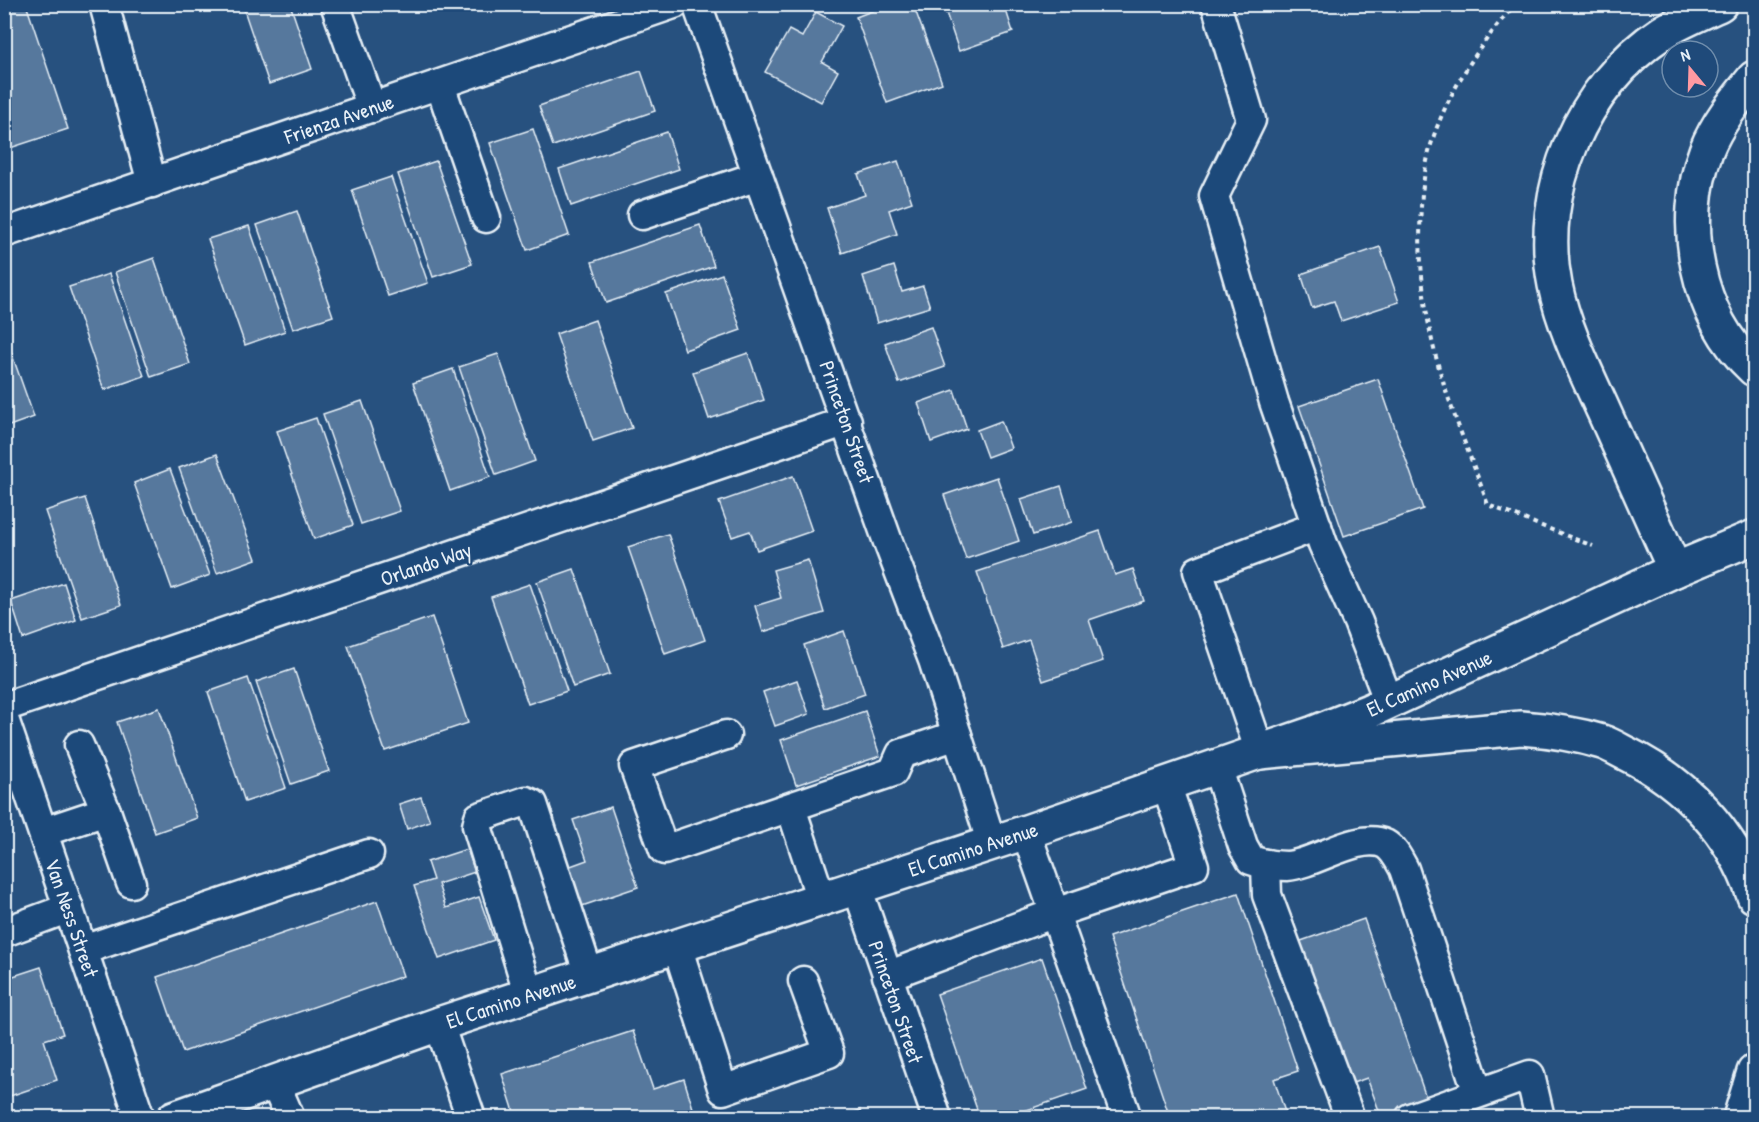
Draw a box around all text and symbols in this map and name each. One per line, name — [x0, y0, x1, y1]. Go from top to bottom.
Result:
north arrow — [1660, 39, 1720, 99]
text: N — [1678, 43, 1693, 67]
street label: Frienza Avenue — [280, 87, 398, 152]
street label: Princeton Street — [812, 357, 882, 488]
street label: Orlando Way — [377, 535, 476, 593]
street label: El Camino Avenue — [1362, 642, 1496, 724]
street label: El Camino Avenue — [905, 814, 1041, 884]
street label: Van Ness Street — [38, 855, 106, 982]
street label: Princeton Street — [861, 937, 931, 1068]
street label: El Camino Avenue — [443, 966, 579, 1036]

